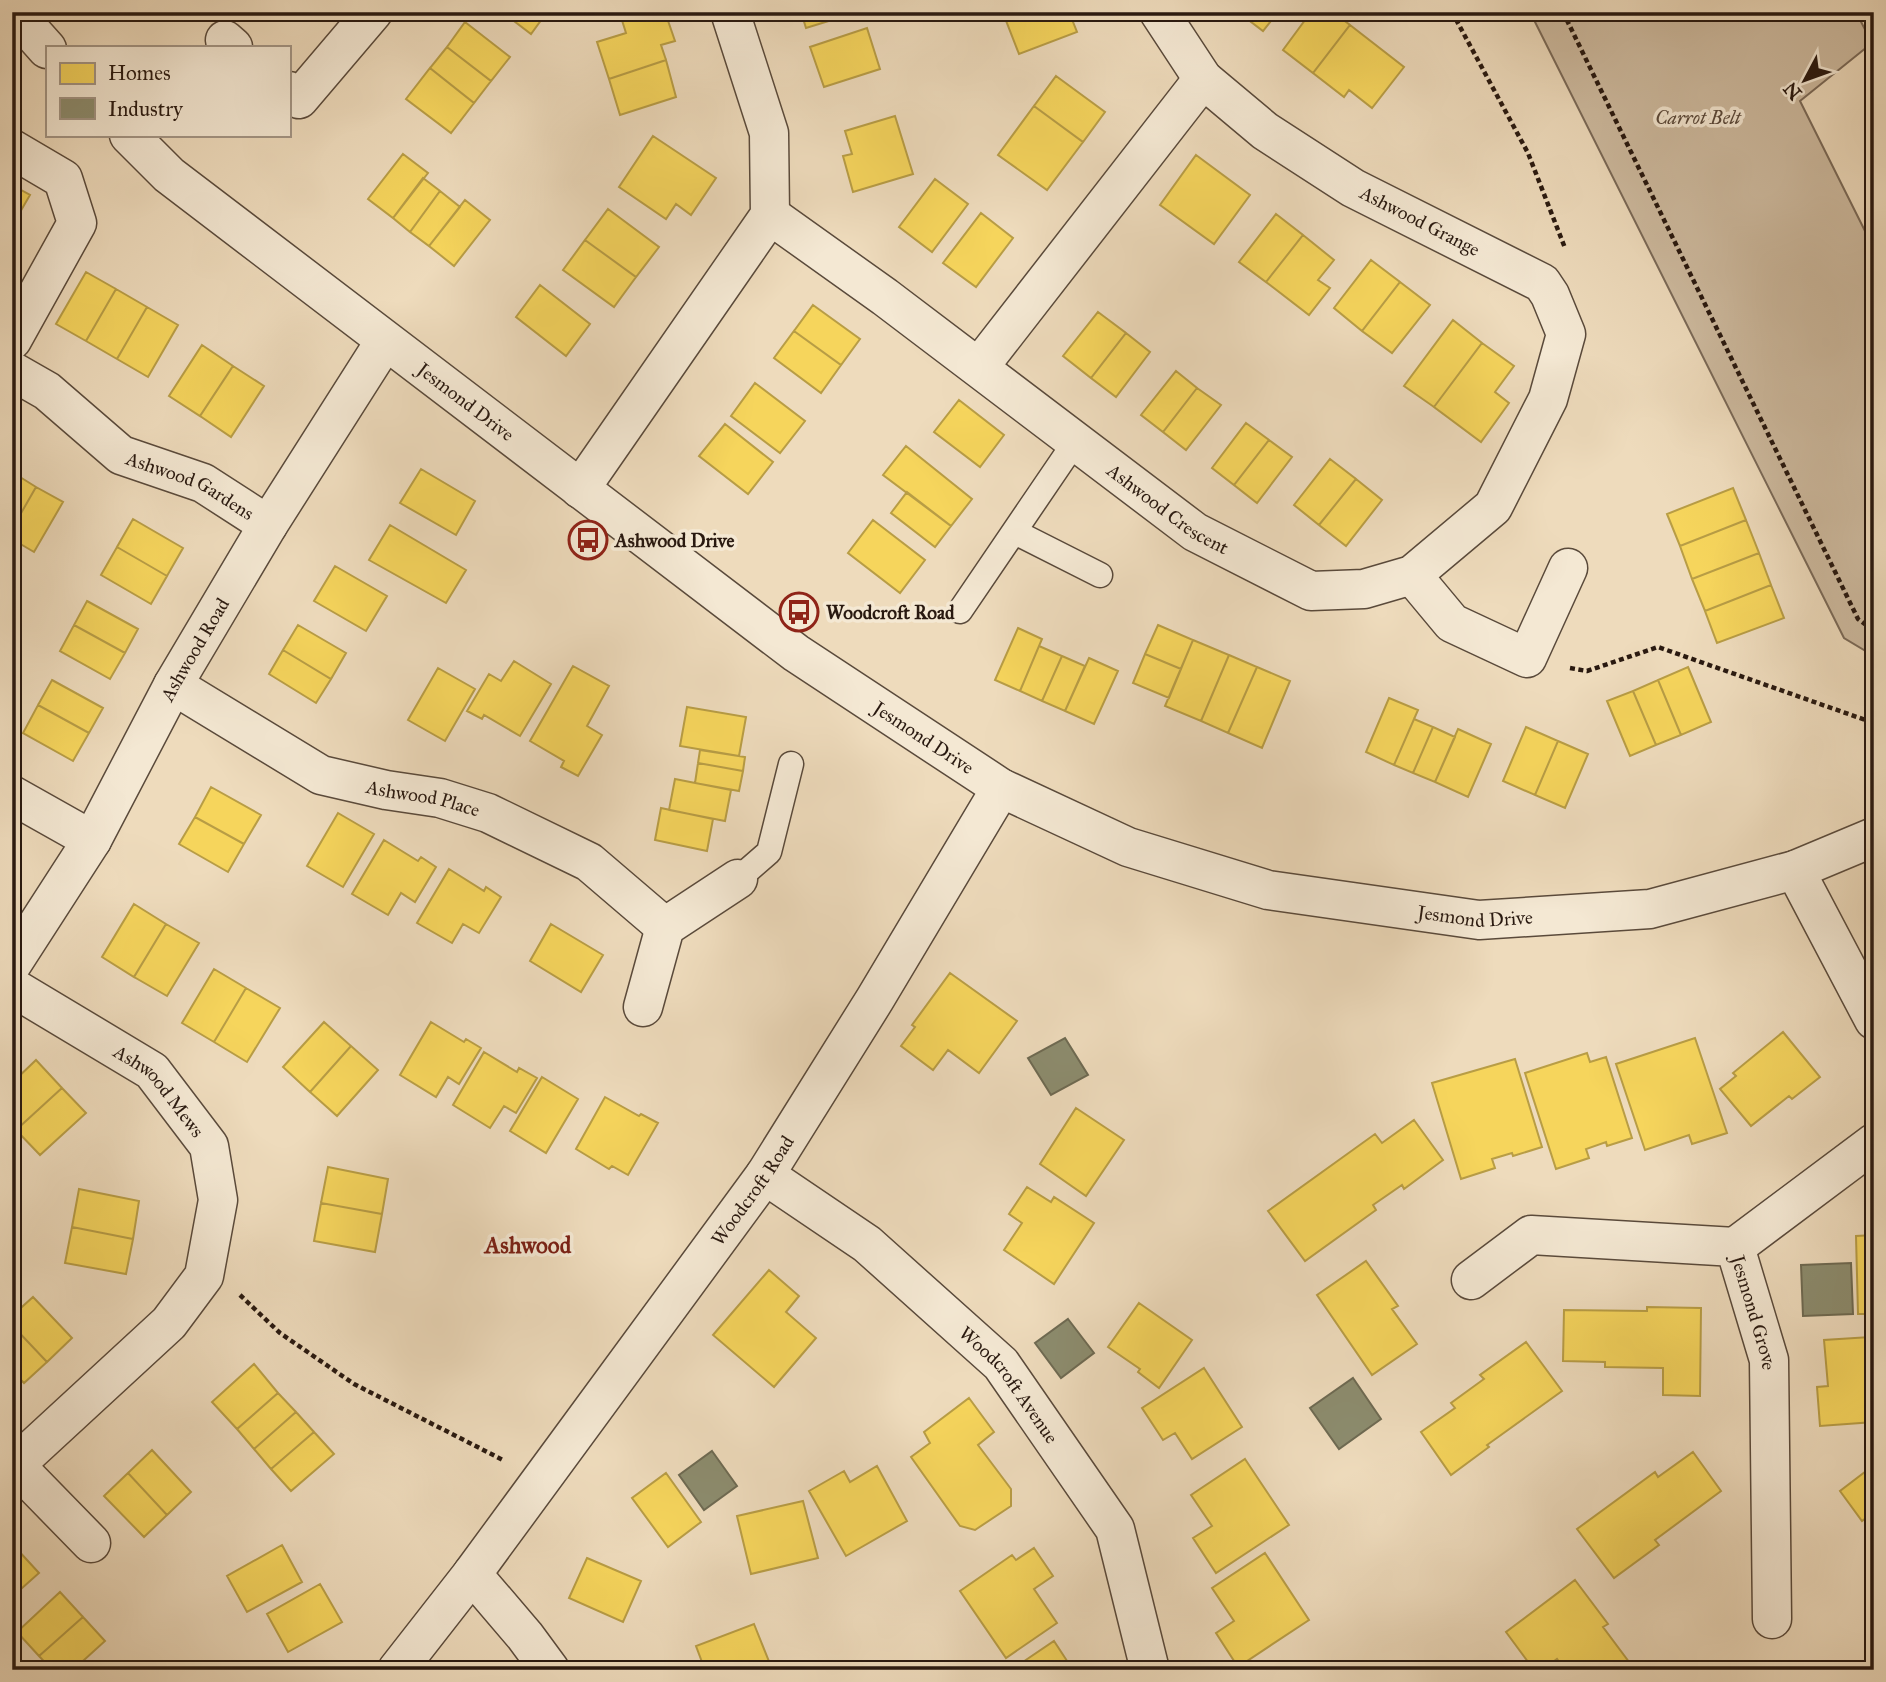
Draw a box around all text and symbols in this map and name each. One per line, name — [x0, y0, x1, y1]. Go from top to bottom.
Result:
legend — [46, 46, 290, 136]
north arrow — [1770, 46, 1840, 116]
text: Homes — [108, 60, 171, 86]
text: N — [1779, 77, 1807, 104]
text: Industry — [108, 96, 184, 122]
park label: Carrot Belt — [1655, 106, 1742, 129]
street label: Ashwood Grange — [1355, 180, 1484, 262]
street label: Jesmond Drive — [411, 356, 519, 446]
street label: Ashwood Gardens — [122, 446, 259, 525]
street label: Ashwood Crescent — [1102, 458, 1233, 559]
bus stop icon: Ashwood Drive — [567, 519, 609, 561]
place label: Ashwood Drive — [613, 529, 734, 552]
bus stop icon: Woodcroft Road — [778, 591, 820, 633]
street label: Ashwood Road — [155, 593, 234, 706]
place label: Woodcroft Road — [826, 601, 955, 624]
street label: Jesmond Drive — [867, 695, 978, 779]
street label: Ashwood Place — [363, 774, 483, 821]
street label: Jesmond Drive — [1414, 900, 1533, 932]
street label: Ashwood Mews — [109, 1039, 210, 1142]
street label: Woodcroft Road — [706, 1131, 799, 1250]
district label: Ashwood — [483, 1231, 572, 1259]
street label: Jesmond Grove — [1725, 1251, 1781, 1370]
street label: Woodcroft Avenue — [955, 1321, 1064, 1448]

